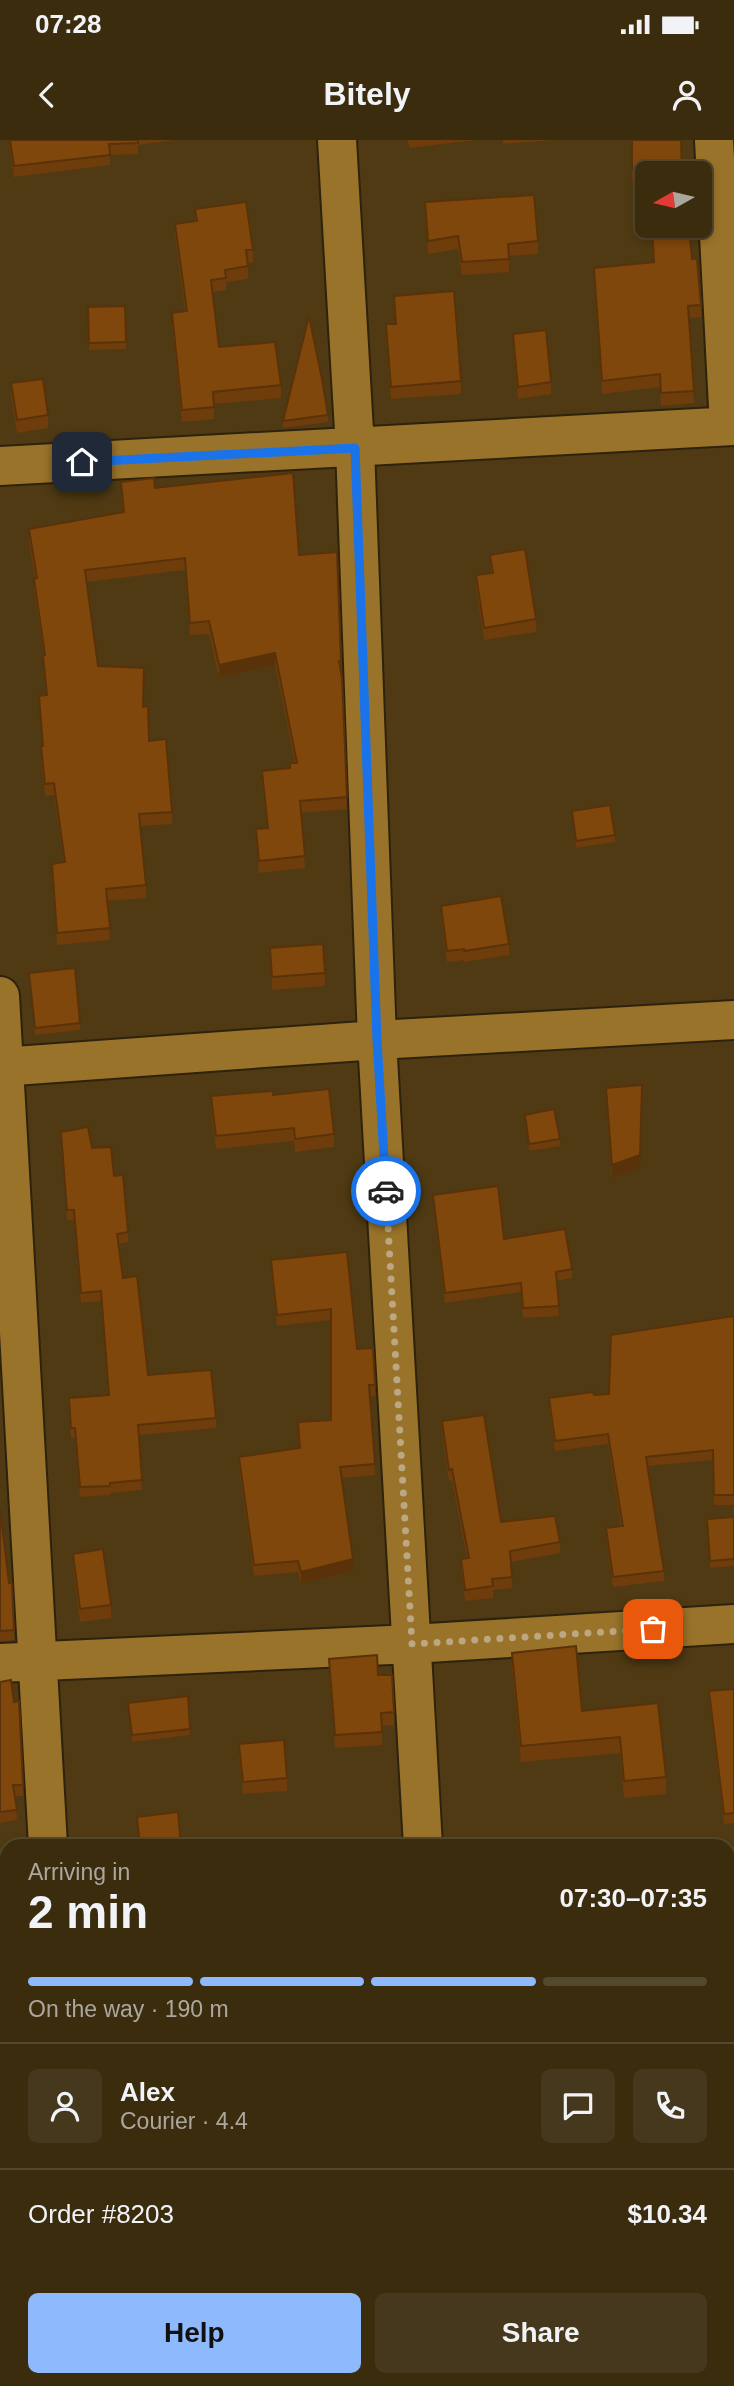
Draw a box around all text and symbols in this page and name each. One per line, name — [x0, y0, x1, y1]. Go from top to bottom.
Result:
text: 07:28 — [35, 9, 102, 39]
icon: back — [28, 76, 66, 114]
text: Bitely — [323, 76, 411, 112]
icon: person — [668, 76, 706, 114]
north arrow — [635, 161, 712, 238]
map controls — [635, 161, 712, 238]
pin — [52, 432, 112, 492]
icon: home — [63, 443, 101, 481]
courier — [351, 1156, 421, 1226]
icon: car — [367, 1172, 405, 1210]
pin — [623, 1599, 683, 1659]
icon: bag — [634, 1610, 672, 1648]
text: Arriving in — [28, 1859, 130, 1885]
text: 07:30–07:35 — [560, 1883, 707, 1913]
text: 2 min — [28, 1886, 148, 1938]
text: On the way · 190 m — [28, 1996, 229, 2022]
button: person — [28, 2069, 102, 2143]
button: chat — [541, 2069, 615, 2143]
button: phone — [633, 2069, 707, 2143]
text: Alex — [120, 2077, 175, 2107]
text: Courier · 4.4 — [120, 2108, 248, 2134]
text: Order #8203 — [28, 2199, 174, 2229]
text: $10.34 — [627, 2199, 707, 2229]
button: Help — [28, 2293, 361, 2373]
button: Share — [375, 2293, 707, 2373]

